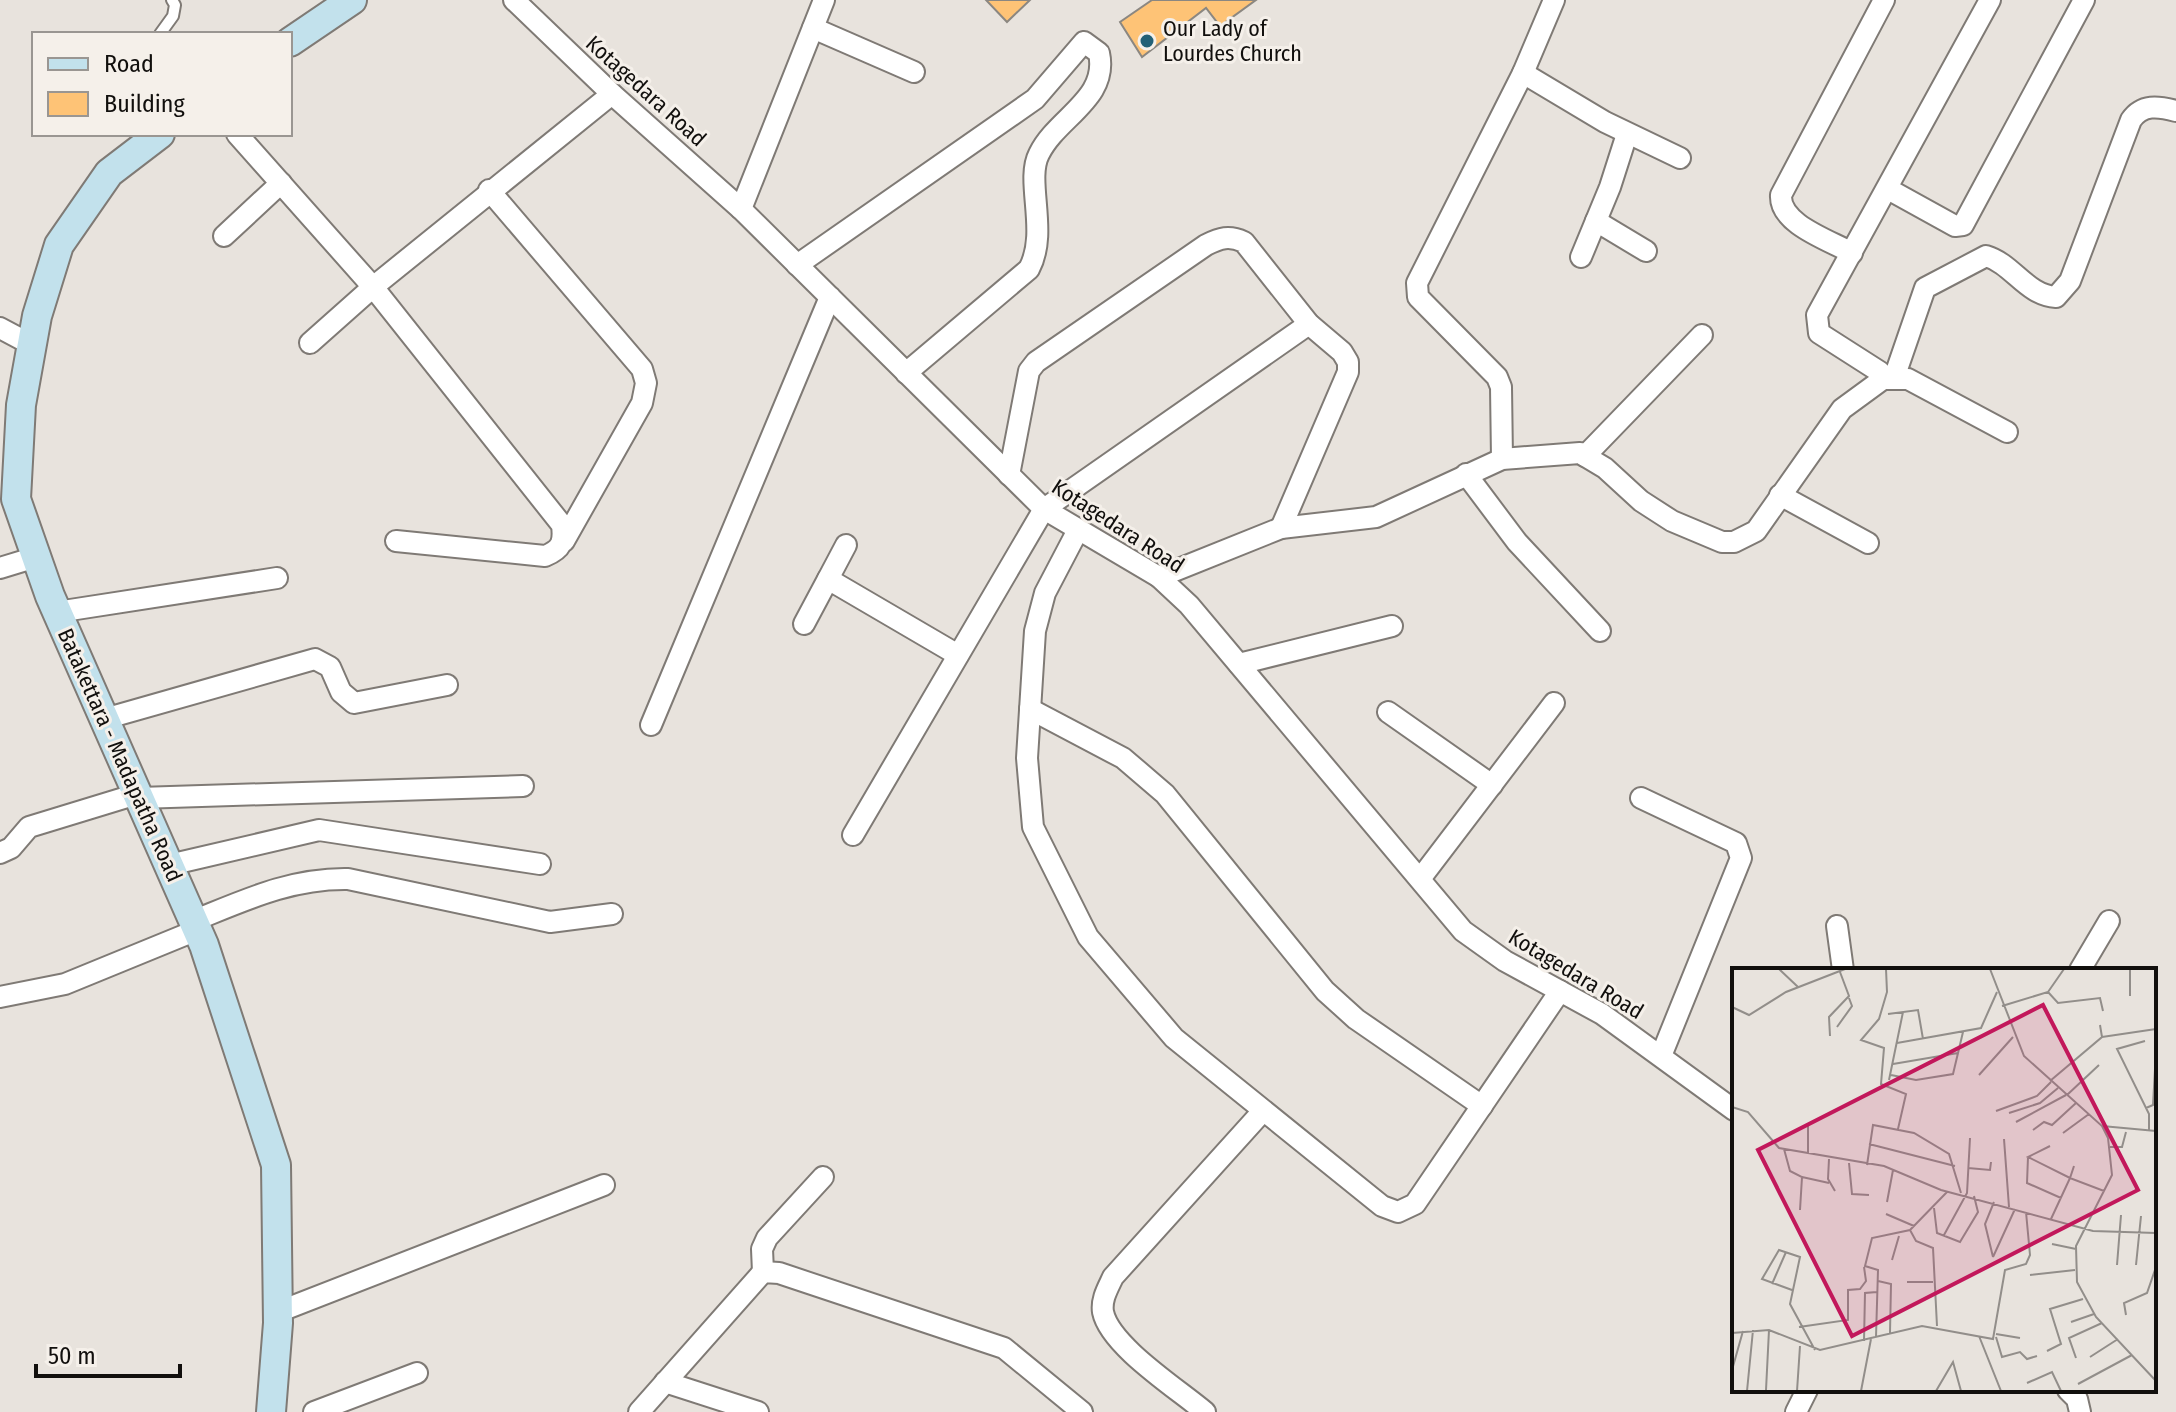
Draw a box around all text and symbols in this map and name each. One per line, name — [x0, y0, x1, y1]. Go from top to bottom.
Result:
place label: Our Lady of Lourdes Church — [1163, 15, 1302, 67]
street label: Kotagedara Road — [580, 30, 712, 152]
legend — [32, 32, 292, 136]
marker: Our Lady of Lourdes Church — [1138, 32, 1156, 50]
text: Road — [104, 50, 154, 78]
text: Building — [104, 90, 186, 118]
street label: Kotagedara Road — [1047, 473, 1189, 579]
street label: Batakettara - Madapatha Road — [52, 624, 188, 886]
street label: Kotagedara Road — [1504, 923, 1648, 1025]
inset map — [1732, 968, 2156, 1392]
scale bar — [36, 1328, 180, 1378]
text: 50 m — [48, 1342, 96, 1370]

